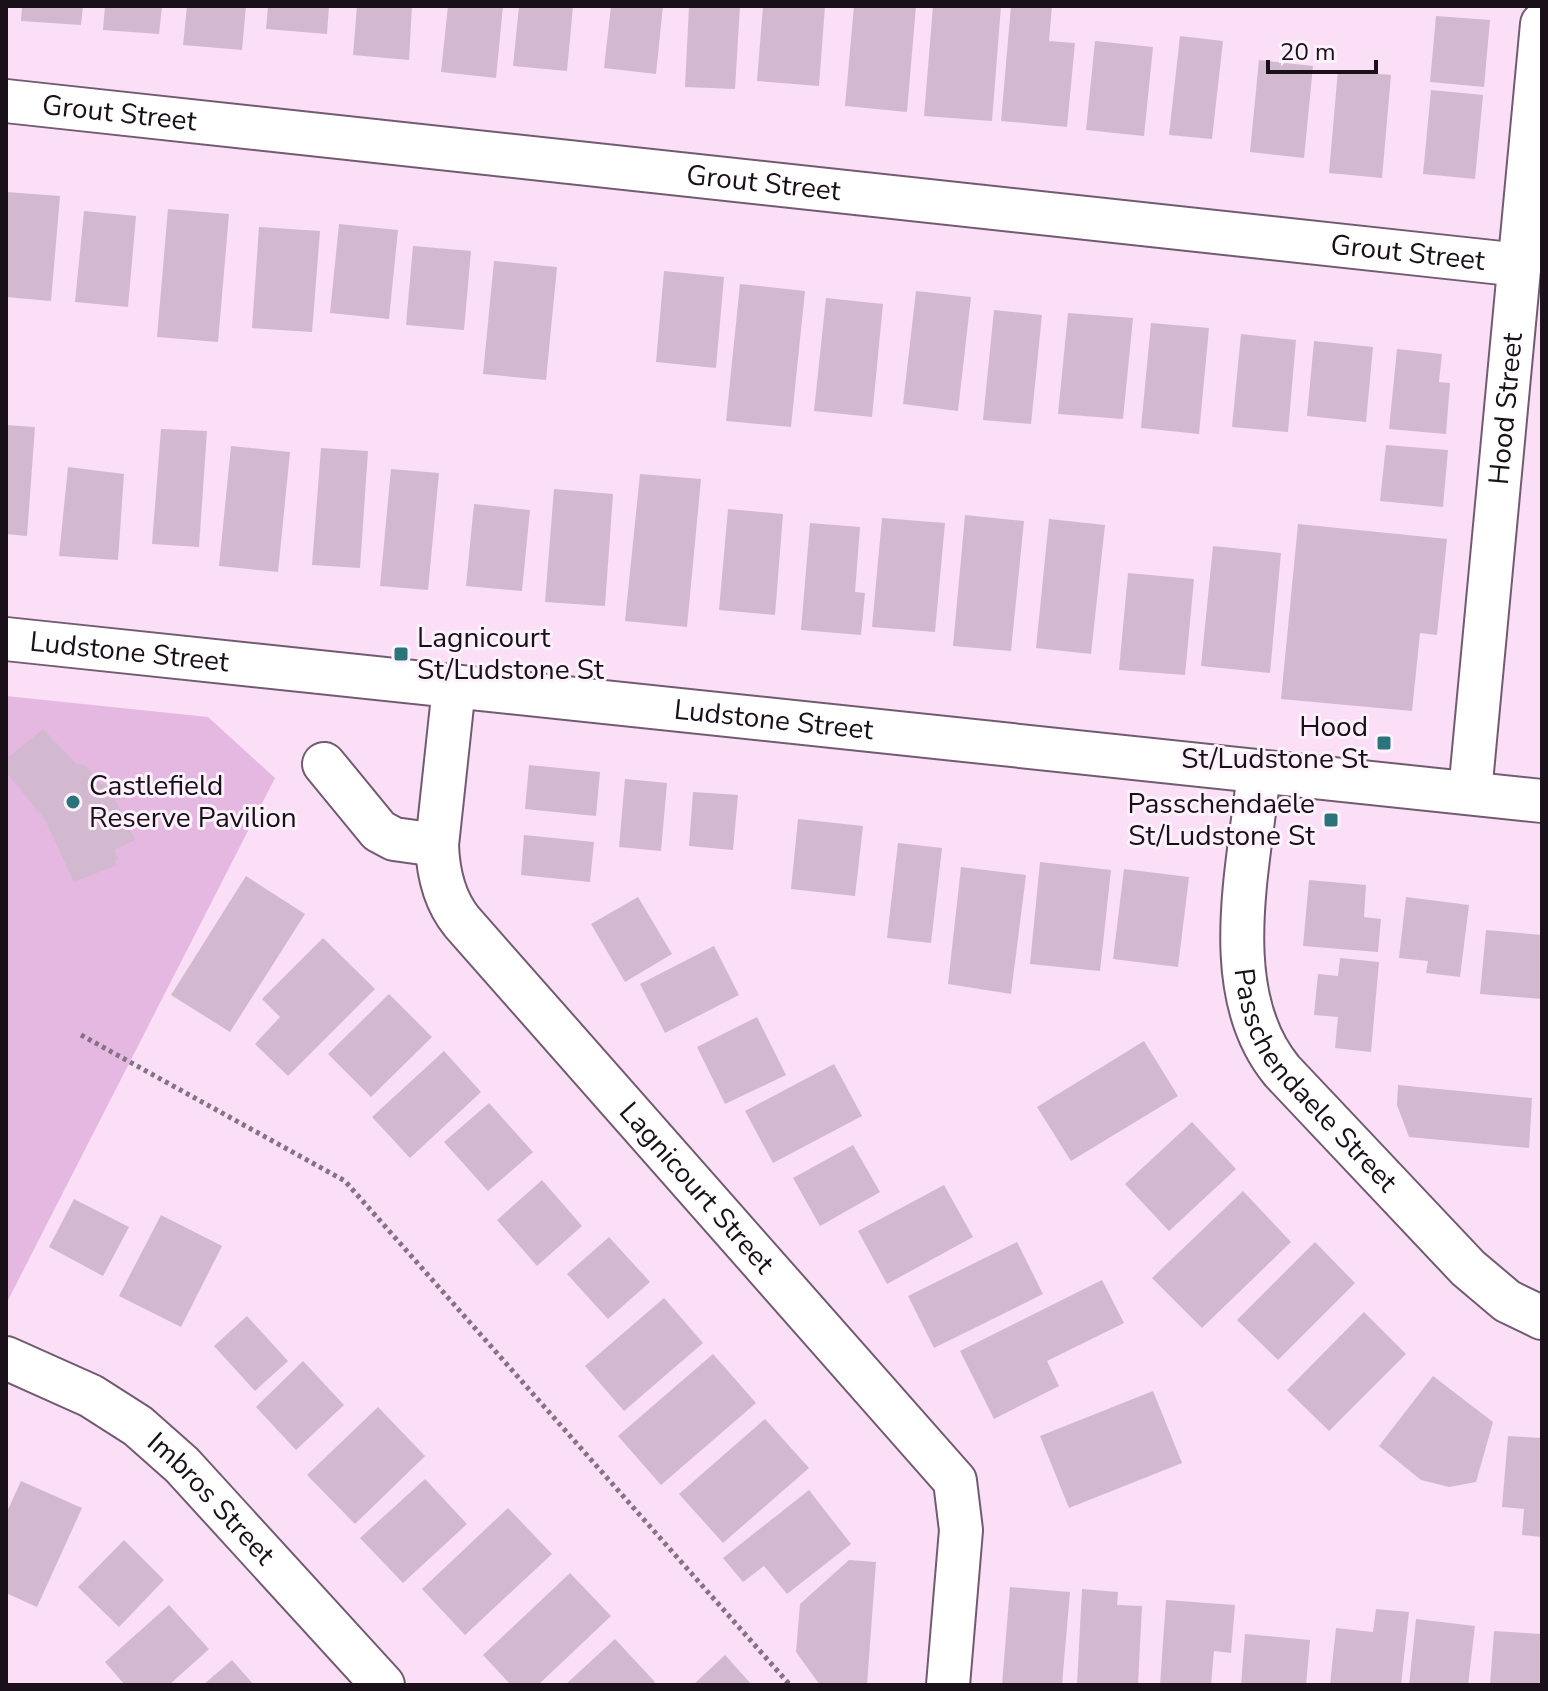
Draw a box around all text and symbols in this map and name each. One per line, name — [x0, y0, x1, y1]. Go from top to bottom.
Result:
scale bar — [1268, 24, 1376, 74]
text: 20 m — [1280, 36, 1336, 68]
street label: Grout Street — [40, 86, 199, 141]
street label: Grout Street — [684, 156, 843, 210]
street label: Grout Street — [1329, 226, 1487, 280]
street label: Hood Street — [1480, 331, 1532, 486]
place label: Lagnicourt St/Ludstone St — [417, 619, 604, 689]
street label: Ludstone Street — [28, 623, 231, 681]
marker: Lagnicourt St/Ludstone St — [392, 645, 410, 663]
street label: Ludstone Street — [672, 691, 875, 749]
place label: Hood St/Ludstone St — [1181, 708, 1368, 778]
marker: Hood St/Ludstone St — [1375, 734, 1393, 752]
place label: Castlefield Reserve Pavilion — [89, 767, 297, 837]
place label: Passchendaele St/Ludstone St — [1127, 785, 1315, 855]
marker: Castlefield Reserve Pavilion — [64, 793, 82, 811]
marker: Passchendaele St/Ludstone St — [1322, 811, 1340, 829]
street label: Passchendaele Street — [1225, 966, 1406, 1201]
street label: Lagnicourt Street — [611, 1094, 783, 1282]
street label: Imbros Street — [139, 1424, 283, 1573]

